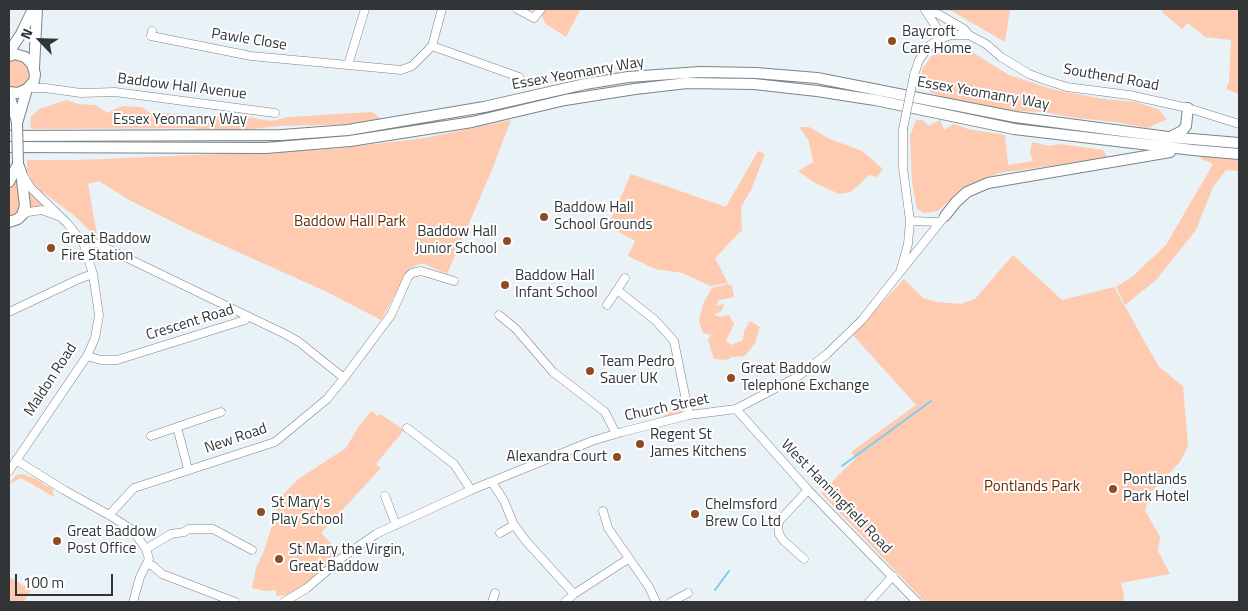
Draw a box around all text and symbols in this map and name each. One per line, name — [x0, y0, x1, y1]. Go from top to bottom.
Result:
north arrow — [15, 15, 65, 65]
place label: Baycroft Care Home — [902, 23, 972, 58]
text: N — [14, 25, 37, 42]
street label: Pawle Close — [210, 25, 288, 55]
marker: Baycroft Care Home — [886, 35, 898, 47]
street label: Essex Yeomanry Way — [510, 54, 646, 94]
street label: Southend Road — [1062, 61, 1160, 95]
street label: Baddow Hall Avenue — [116, 70, 248, 104]
street label: Essex Yeomanry Way — [915, 74, 1051, 114]
street label: Essex Yeomanry Way — [113, 111, 247, 129]
place label: Baddow Hall School Grounds — [554, 199, 652, 234]
marker: Baddow Hall School Grounds — [538, 211, 550, 223]
park label: Baddow Hall Park — [294, 213, 406, 231]
place label: Baddow Hall Junior School — [415, 223, 497, 258]
place label: Great Baddow Fire Station — [61, 230, 151, 265]
marker: Baddow Hall Junior School — [501, 235, 513, 247]
marker: Great Baddow Fire Station — [45, 242, 57, 254]
place label: Baddow Hall Infant School — [515, 267, 598, 302]
marker: Baddow Hall Infant School — [499, 279, 511, 291]
street label: Crescent Road — [144, 301, 236, 345]
street label: Maldon Road — [21, 340, 81, 420]
place label: Team Pedro Sauer UK — [600, 353, 675, 388]
place label: Great Baddow Telephone Exchange — [741, 360, 869, 395]
marker: Team Pedro Sauer UK — [584, 365, 596, 377]
marker: Great Baddow Telephone Exchange — [725, 372, 737, 384]
street label: Church Street — [623, 390, 711, 426]
street label: New Road — [202, 420, 270, 458]
place label: Regent St James Kitchens — [650, 426, 747, 461]
street label: West Hanningfield Road — [777, 436, 895, 558]
marker: Regent St James Kitchens — [634, 438, 646, 450]
place label: Alexandra Court — [507, 448, 607, 466]
marker: Alexandra Court — [611, 451, 623, 463]
place label: Pontlands Park Hotel — [1123, 471, 1189, 506]
park label: Pontlands Park — [984, 478, 1080, 496]
marker: Pontlands Park Hotel — [1107, 483, 1119, 495]
place label: St Mary's Play School — [271, 494, 343, 529]
place label: Chelmsford Brew Co Ltd — [705, 496, 781, 531]
marker: St Mary's Play School — [255, 506, 267, 518]
marker: Chelmsford Brew Co Ltd — [689, 508, 701, 520]
place label: Great Baddow Post Office — [67, 523, 157, 558]
marker: Great Baddow Post Office — [51, 535, 63, 547]
place label: St Mary the Virgin, Great Baddow — [289, 541, 405, 576]
marker: St Mary the Virgin, Great Baddow — [273, 553, 285, 565]
scale bar — [18, 564, 115, 596]
text: 100 m — [23, 571, 64, 594]

